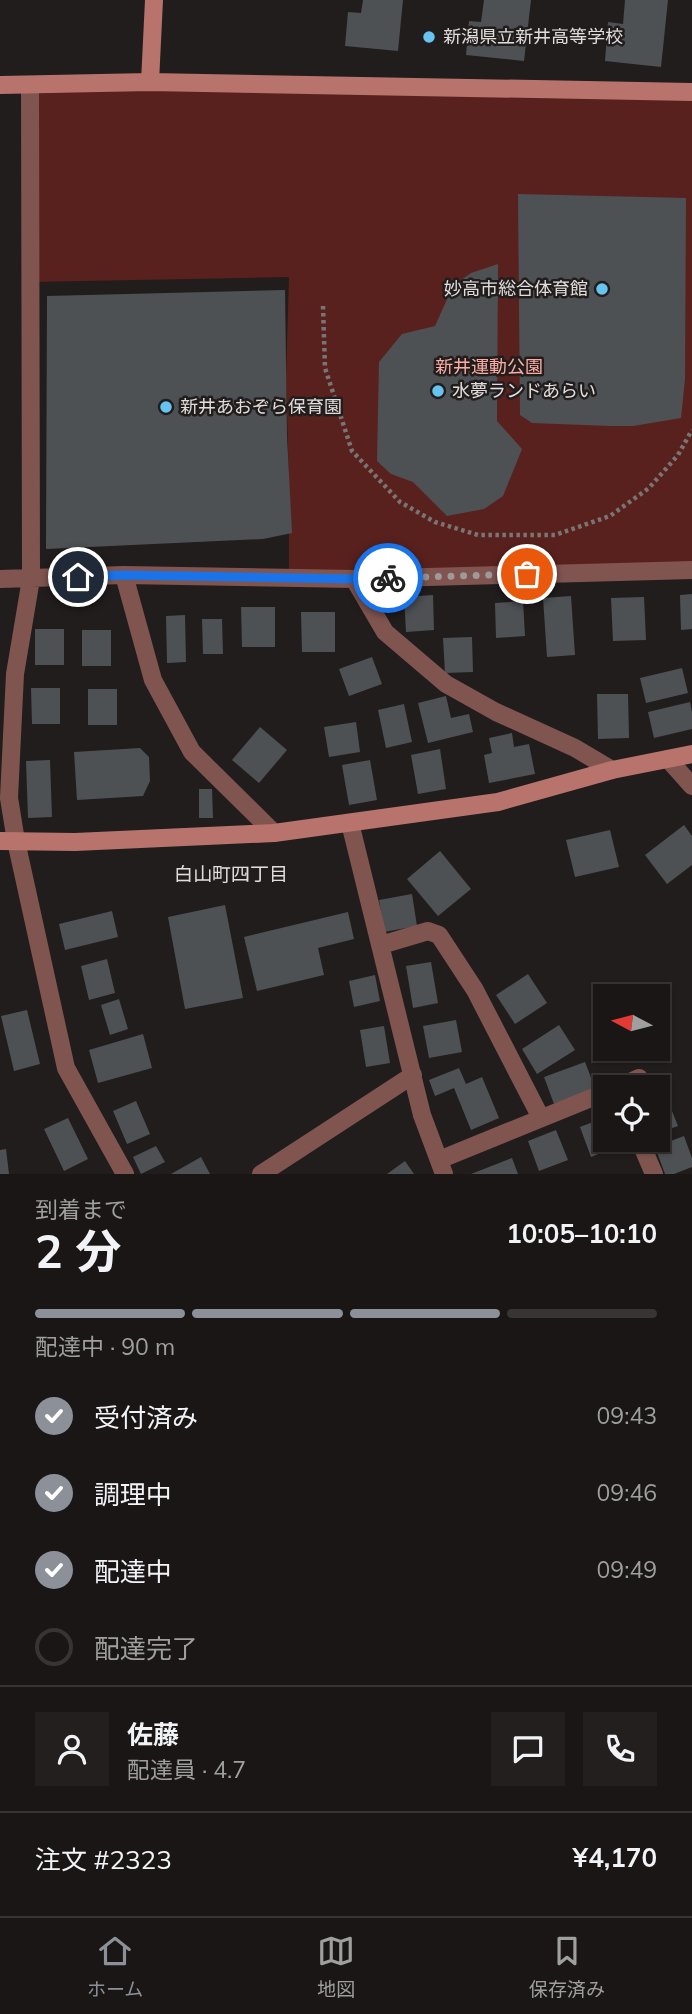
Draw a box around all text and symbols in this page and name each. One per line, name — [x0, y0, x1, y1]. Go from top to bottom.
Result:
place label: 新潟県立新井高等学校 — [443, 25, 623, 48]
marker: 新潟県立新井高等学校 — [421, 29, 437, 45]
place label: 妙高市総合体育館 — [444, 277, 588, 300]
marker: 妙高市総合体育館 — [594, 281, 610, 297]
park label: 新井運動公園 — [435, 355, 543, 378]
place label: 水夢ランドあらい — [452, 379, 596, 402]
marker: 水夢ランドあらい — [430, 383, 446, 399]
place label: 新井あおぞら保育園 — [180, 395, 342, 418]
marker: 新井あおぞら保育園 — [158, 399, 174, 415]
courier — [353, 543, 423, 613]
pin — [497, 544, 557, 604]
pin — [48, 547, 108, 607]
icon: bag — [508, 555, 546, 593]
icon: home — [59, 558, 97, 596]
icon: bike — [369, 559, 407, 597]
district label: 白山町四丁目 — [174, 862, 288, 886]
north arrow — [593, 984, 670, 1060]
map controls — [593, 984, 670, 1152]
button: locate — [593, 1075, 670, 1152]
text: 到着まで — [35, 1195, 127, 1224]
text: 10:05–10:10 — [506, 1217, 657, 1250]
text: 2 分 — [35, 1222, 121, 1280]
text: 配達中 · 90 m — [35, 1332, 175, 1361]
icon: check — [35, 1397, 73, 1435]
text: 受付済み — [94, 1401, 198, 1434]
text: 09:43 — [597, 1401, 657, 1430]
icon: check — [35, 1474, 73, 1512]
text: 調理中 — [94, 1478, 172, 1511]
text: 09:46 — [597, 1478, 657, 1507]
icon: check — [35, 1551, 73, 1589]
text: 配達中 — [94, 1555, 172, 1588]
text: 09:49 — [597, 1555, 657, 1584]
text: 配達完了 — [94, 1632, 198, 1665]
button: person — [35, 1712, 109, 1786]
button: chat — [491, 1712, 565, 1786]
button: phone — [583, 1712, 657, 1786]
text: 佐藤 — [127, 1718, 179, 1751]
text: 配達員 · 4.7 — [127, 1755, 246, 1784]
text: ¥4,170 — [573, 1841, 657, 1874]
text: 注文 #2323 — [35, 1843, 172, 1876]
tab: ホーム — [87, 1932, 143, 2001]
tab: 地図 — [317, 1932, 355, 2001]
tab: 保存済み — [529, 1932, 605, 2001]

